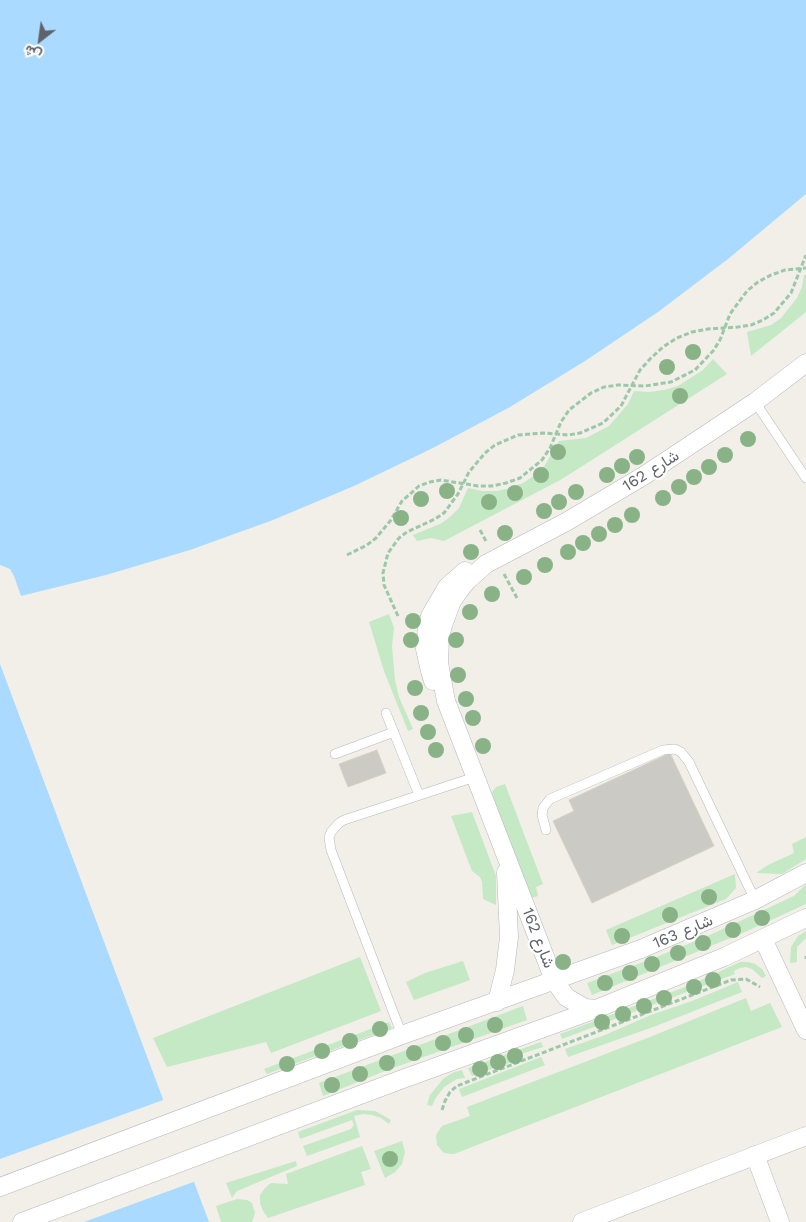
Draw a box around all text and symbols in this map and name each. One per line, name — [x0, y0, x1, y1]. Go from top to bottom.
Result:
north arrow — [15, 15, 65, 65]
text: ش — [21, 42, 44, 64]
street label: شارع 162 — [619, 446, 683, 496]
street label: شارع 162 — [518, 905, 558, 971]
street label: شارع 163 — [650, 911, 716, 953]

